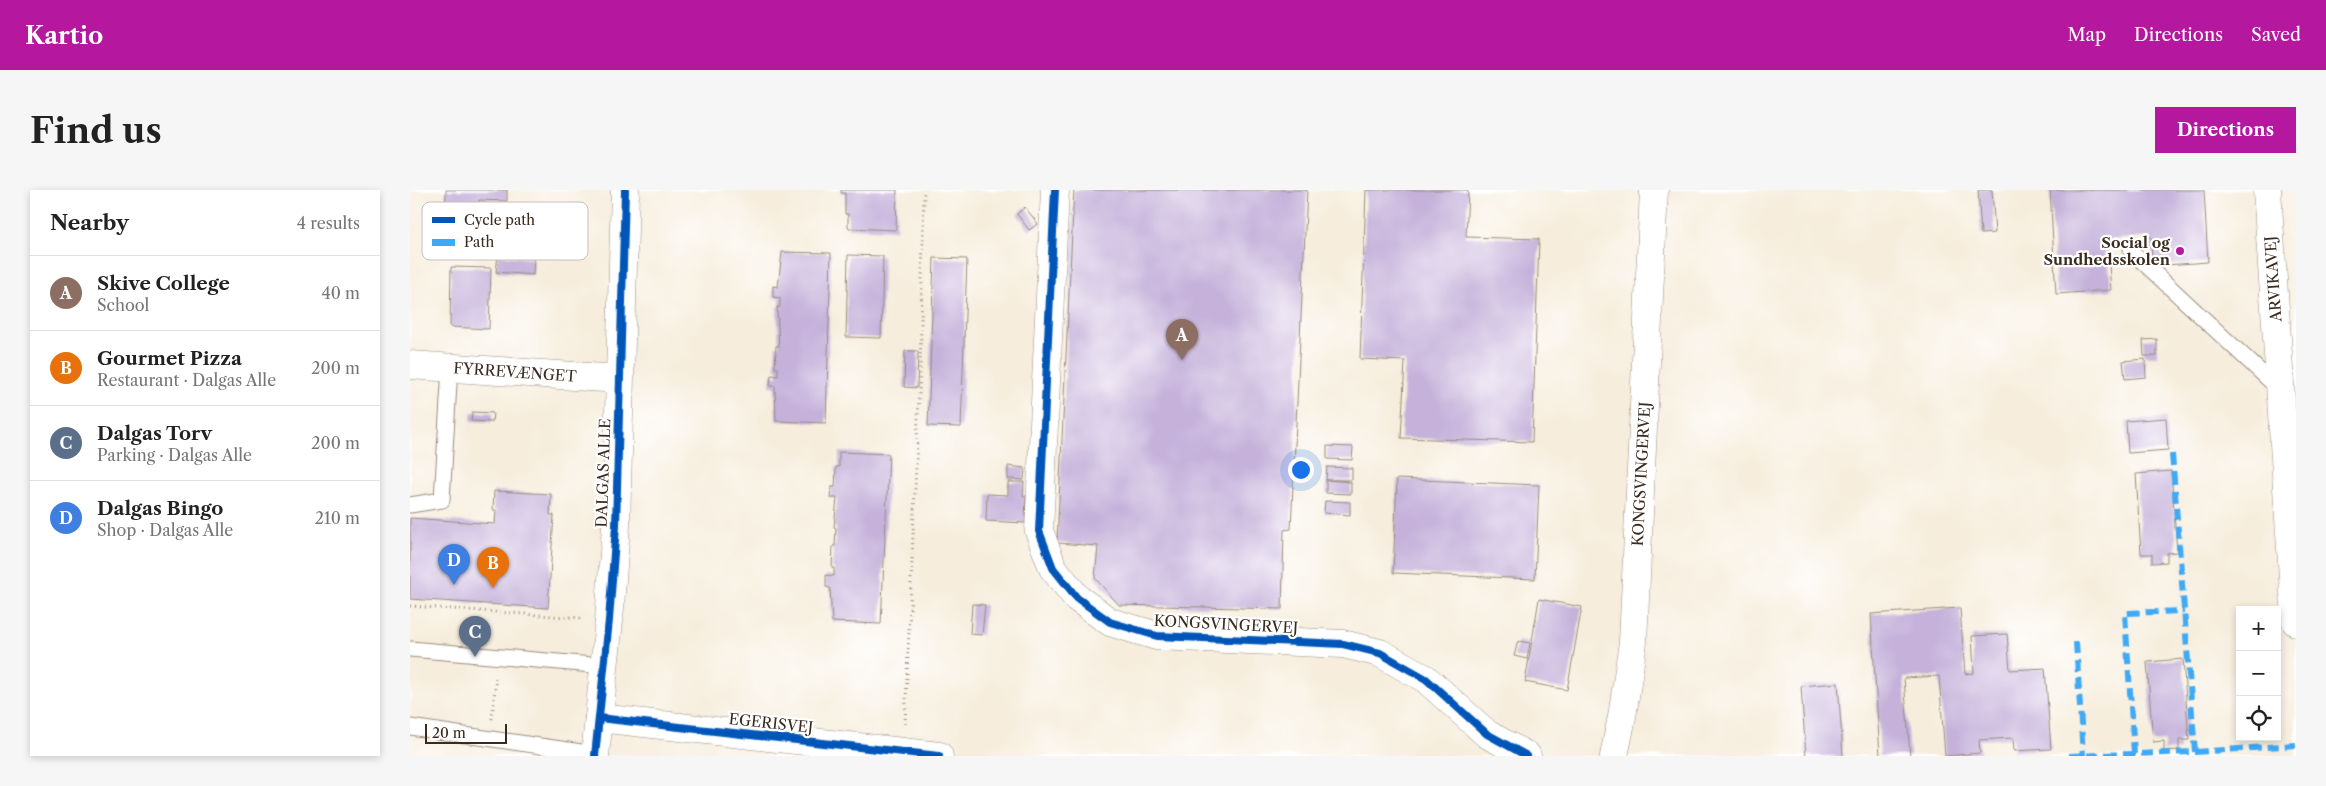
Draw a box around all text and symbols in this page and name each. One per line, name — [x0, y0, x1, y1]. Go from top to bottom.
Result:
text: Kartio — [25, 21, 103, 50]
text: Map — [2067, 24, 2106, 46]
text: Directions — [2134, 24, 2223, 46]
text: Saved — [2251, 24, 2301, 46]
button: Directions — [2155, 107, 2296, 153]
text: Find us — [30, 109, 162, 152]
legend — [422, 202, 588, 260]
text: Nearby — [50, 210, 129, 235]
text: Cycle path — [464, 211, 535, 229]
text: 4 results — [297, 213, 360, 233]
text: Path — [464, 233, 494, 251]
place label: Social og Sundhedsskolen — [2043, 233, 2171, 269]
street label: ARVIKAVEJ — [2261, 235, 2286, 324]
marker: Social og Sundhedsskolen — [2174, 245, 2186, 257]
text: Skive College — [97, 272, 230, 295]
text: A — [60, 283, 72, 303]
text: 40 m — [321, 283, 360, 303]
text: School — [97, 295, 149, 315]
pin: A — [1166, 319, 1198, 360]
text: Gourmet Pizza — [97, 347, 242, 370]
text: B — [60, 358, 72, 378]
text: 200 m — [311, 358, 360, 378]
street label: FYRREVÆNGET — [453, 358, 578, 386]
text: Restaurant · Dalgas Alle — [97, 370, 276, 390]
street label: KONGSVINGERVEJ — [1628, 401, 1654, 547]
street label: DALGAS ALLE — [592, 418, 614, 528]
text: Dalgas Torv — [97, 422, 212, 445]
text: C — [60, 433, 72, 453]
text: 200 m — [311, 433, 360, 453]
text: Parking · Dalgas Alle — [97, 445, 252, 465]
your location — [1288, 457, 1314, 483]
text: Dalgas Bingo — [97, 497, 223, 520]
text: D — [59, 508, 73, 528]
text: 210 m — [315, 508, 360, 528]
text: Shop · Dalgas Alle — [97, 520, 233, 540]
pin: D — [438, 544, 470, 585]
pin: B — [477, 547, 509, 588]
map controls — [2236, 606, 2281, 741]
button: + — [2236, 606, 2281, 651]
street label: KONGSVINGERVEJ — [1153, 611, 1299, 637]
pin: C — [459, 616, 491, 657]
button: − — [2236, 651, 2281, 696]
button: locate — [2236, 696, 2281, 741]
street label: EGERISVEJ — [728, 709, 814, 737]
scale bar — [425, 721, 508, 744]
text: 20 m — [432, 724, 466, 742]

